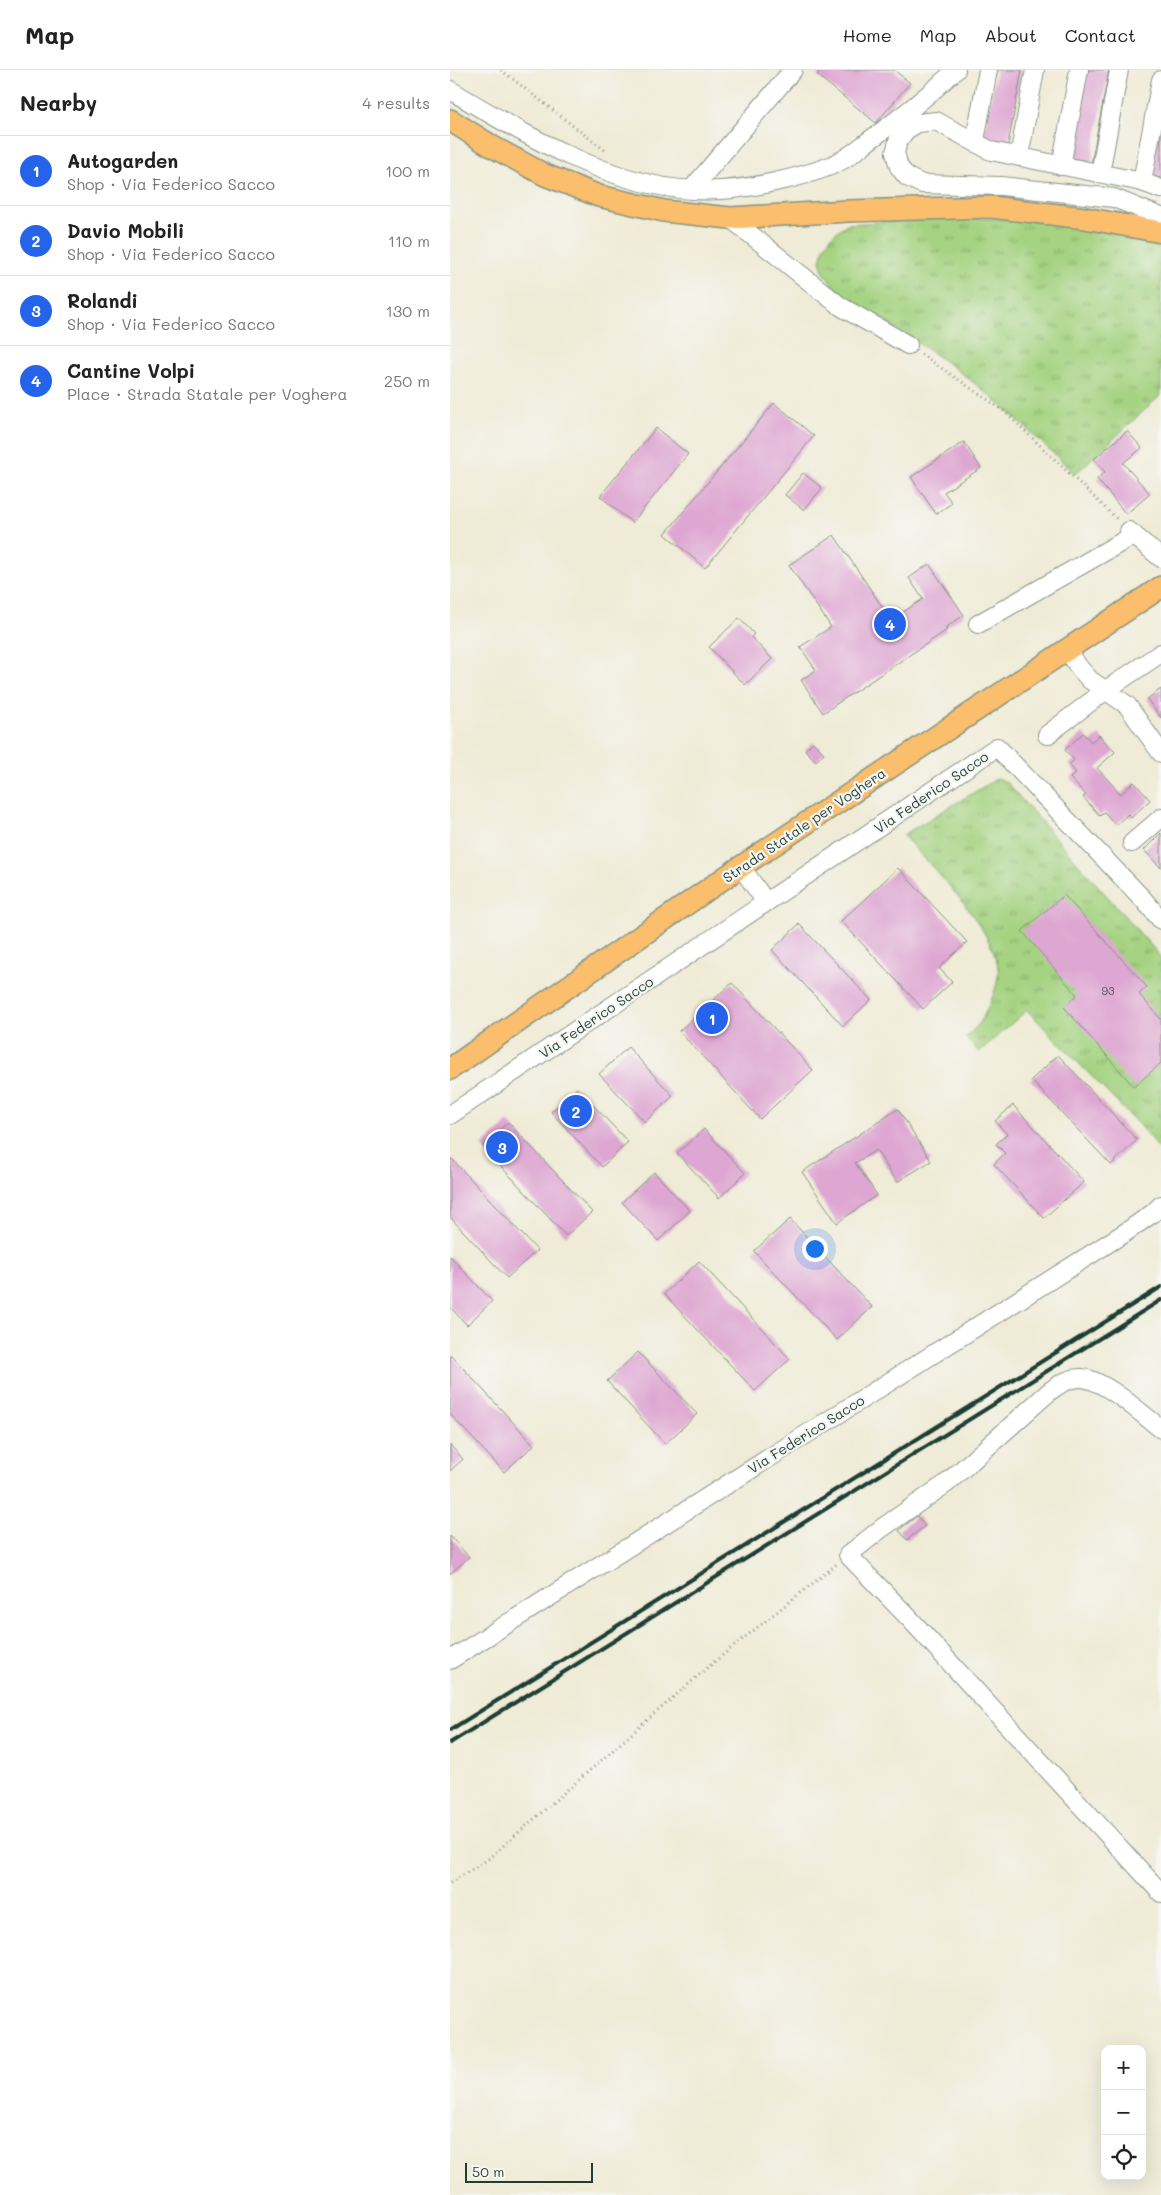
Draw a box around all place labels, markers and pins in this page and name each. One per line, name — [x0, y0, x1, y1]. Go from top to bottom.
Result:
pin: 4 — [874, 605, 906, 643]
pin: 1 — [696, 999, 728, 1037]
pin: 2 — [560, 1092, 592, 1130]
pin: 3 — [486, 1128, 518, 1166]

